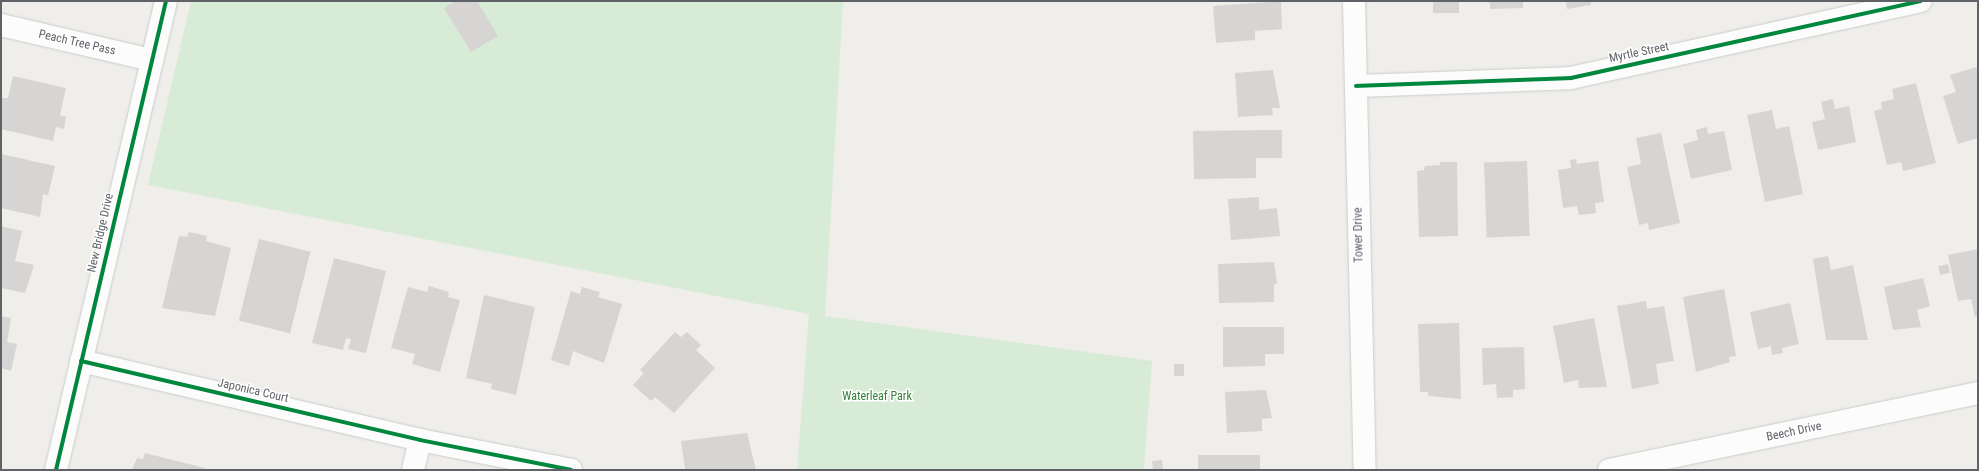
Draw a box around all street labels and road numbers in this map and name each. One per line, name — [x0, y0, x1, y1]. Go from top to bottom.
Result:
street label: Peach Tree Pass — [37, 27, 117, 59]
street label: Myrtle Street — [1608, 40, 1670, 66]
street label: New Bridge Drive — [85, 192, 117, 274]
street label: Tower Drive — [1351, 207, 1367, 263]
street label: Japonica Court — [216, 376, 290, 406]
street label: Beech Drive — [1765, 419, 1823, 445]

